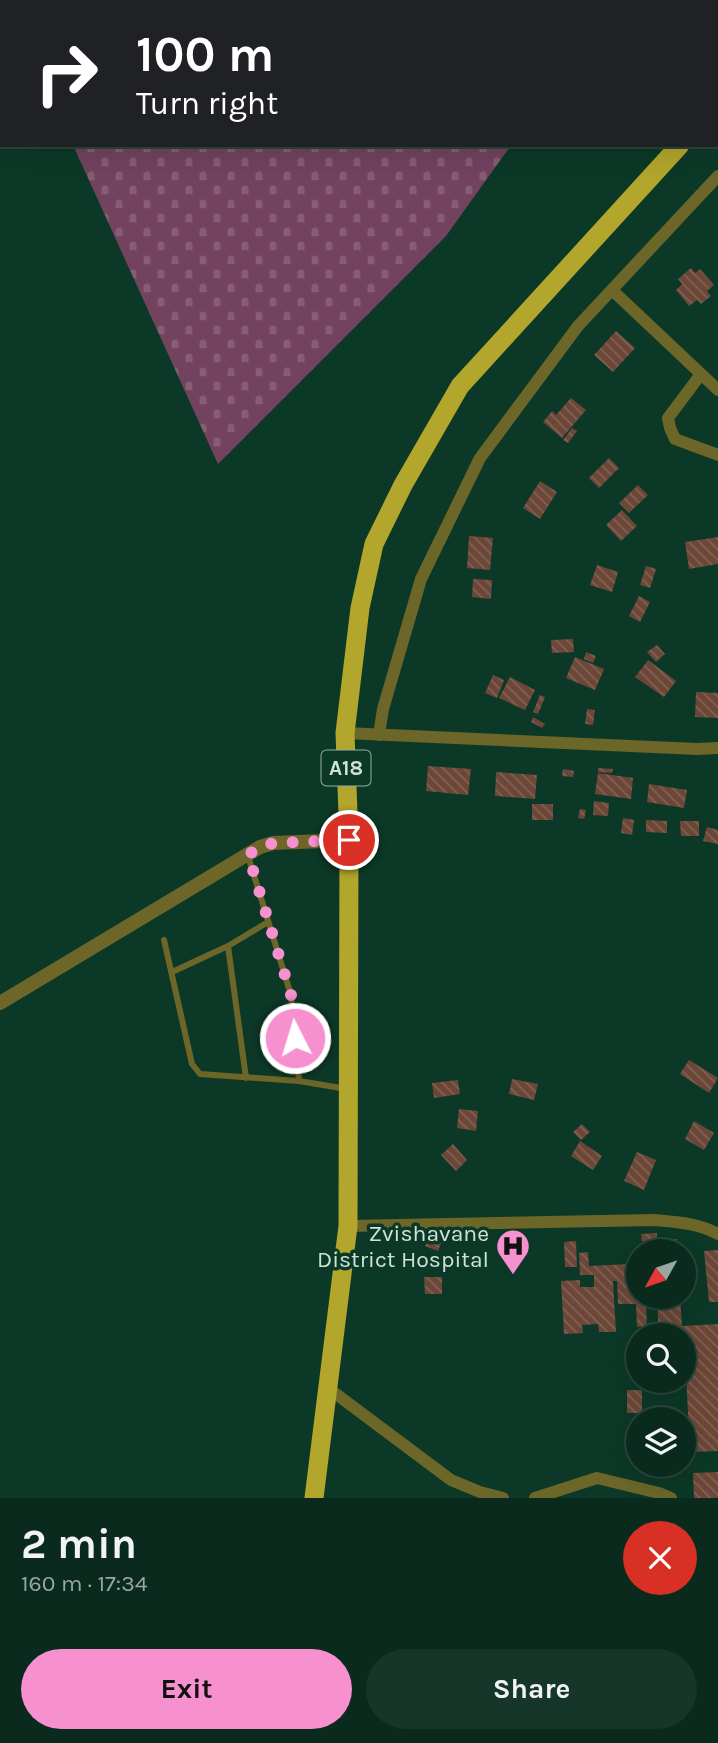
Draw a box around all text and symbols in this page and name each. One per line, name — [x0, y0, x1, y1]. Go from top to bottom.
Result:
text: 100 m — [136, 26, 274, 83]
icon: right — [21, 28, 112, 119]
text: Turn right — [136, 85, 278, 122]
road number: A18 — [322, 750, 370, 786]
pin — [319, 810, 379, 870]
icon: arrive — [330, 821, 368, 859]
position arrow — [258, 1001, 332, 1075]
place label: Zvishavane District Hospital — [317, 1220, 489, 1273]
hospital icon: Zvishavane District Hospital — [494, 1227, 532, 1276]
north arrow — [626, 1239, 696, 1309]
map controls — [626, 1239, 696, 1477]
button: search — [626, 1323, 696, 1393]
button: layers — [626, 1407, 696, 1477]
text: 2 min — [21, 1519, 137, 1569]
button: close — [623, 1521, 697, 1595]
text: 160 m · 17:34 — [21, 1570, 148, 1597]
button: Exit — [21, 1649, 352, 1729]
button: Share — [366, 1649, 697, 1729]

